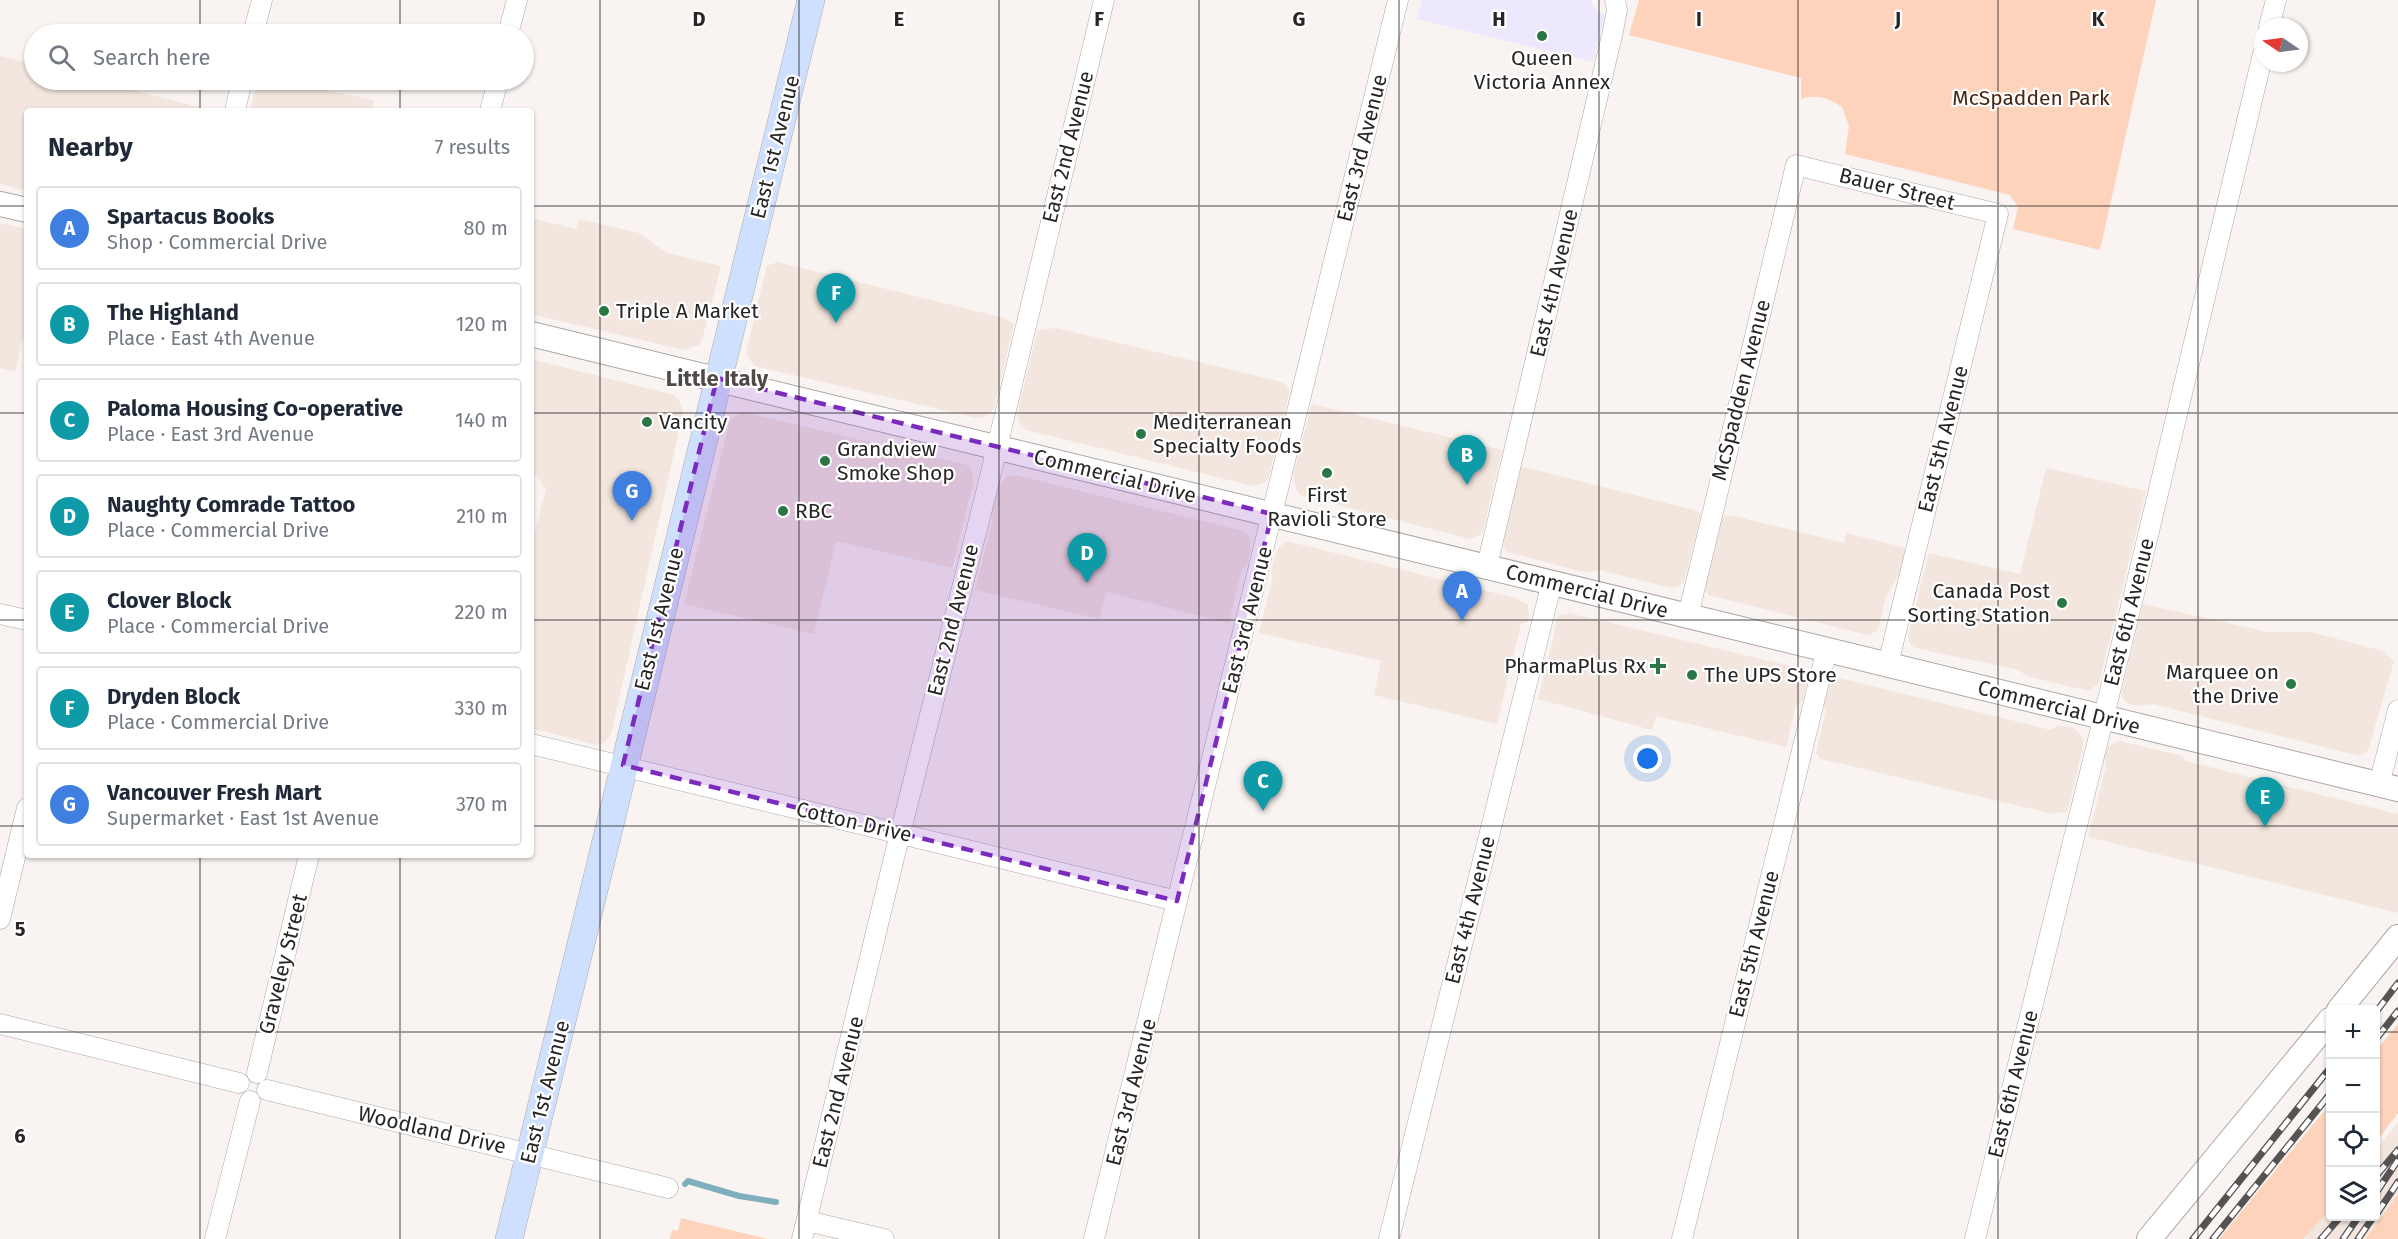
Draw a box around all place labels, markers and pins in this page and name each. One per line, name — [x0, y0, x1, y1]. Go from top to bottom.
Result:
marker: Queen Victoria Annex — [1535, 29, 1549, 43]
place label: Queen Victoria Annex — [1474, 45, 1611, 95]
pin: F — [816, 274, 856, 323]
place label: Triple A Market — [616, 298, 759, 324]
marker: Triple A Market — [597, 304, 611, 318]
place label: Vancity — [659, 409, 728, 435]
place label: Mediterranean Specialty Foods — [1153, 409, 1302, 459]
marker: Vancity — [640, 415, 654, 429]
marker: Mediterranean Specialty Foods — [1134, 427, 1148, 441]
place label: Grandview Smoke Shop — [837, 436, 955, 486]
pin: B — [1448, 436, 1486, 485]
marker: Grandview Smoke Shop — [818, 454, 832, 468]
marker: First Ravioli Store — [1320, 466, 1334, 480]
pin: G — [612, 472, 652, 521]
place label: First Ravioli Store — [1267, 482, 1387, 532]
place label: RBC — [795, 498, 832, 524]
marker: RBC — [776, 504, 790, 518]
pin: D — [1068, 534, 1106, 583]
pin: A — [1442, 572, 1482, 621]
place label: Canada Post Sorting Station — [1908, 578, 2050, 628]
marker: Canada Post Sorting Station — [2055, 596, 2069, 610]
place label: PharmaPlus Rx — [1504, 653, 1647, 679]
marker: PharmaPlus Rx — [1651, 659, 1665, 673]
place label: Marquee on the Drive — [2166, 659, 2279, 709]
place label: The UPS Store — [1704, 662, 1837, 688]
marker: The UPS Store — [1685, 668, 1699, 682]
marker: Marquee on the Drive — [2284, 677, 2298, 691]
pin: C — [1244, 762, 1282, 811]
pin: E — [2246, 778, 2284, 827]

